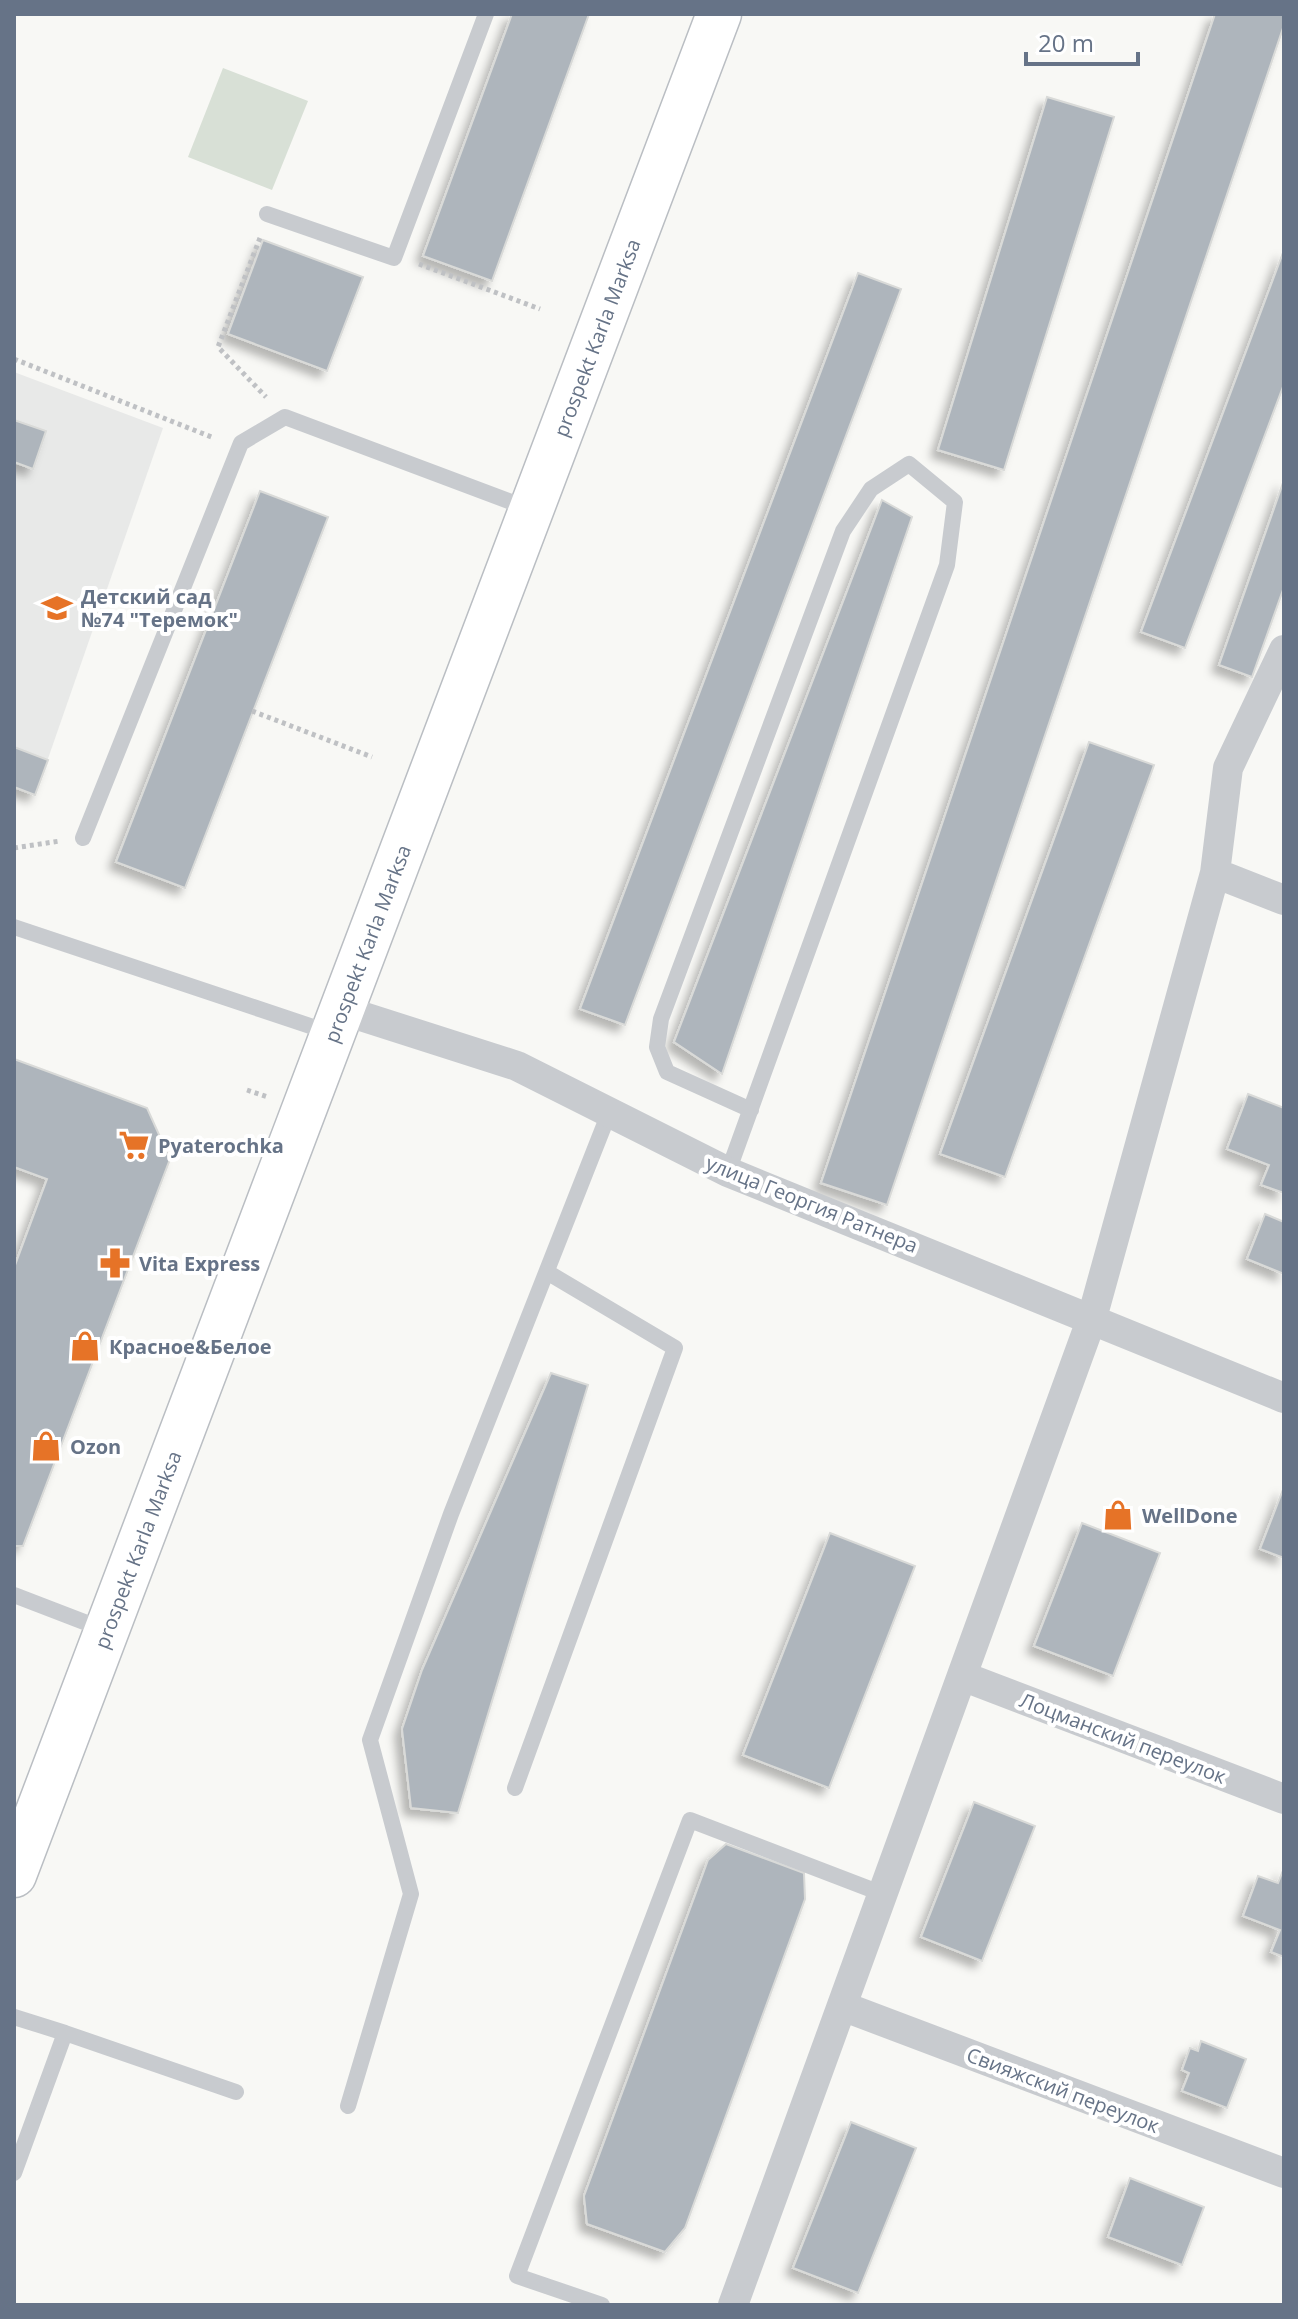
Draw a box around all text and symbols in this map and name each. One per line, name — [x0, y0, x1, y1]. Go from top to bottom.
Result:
scale bar — [1026, 16, 1138, 66]
text: 20 m — [1038, 26, 1094, 59]
street label: prospekt Karla Marksa — [547, 235, 646, 440]
place label: Детский сад №74 "Теремок" — [81, 583, 238, 633]
school or university icon: Детский сад №74 "Теремок" — [40, 591, 74, 625]
street label: prospekt Karla Marksa — [317, 841, 417, 1046]
supermarket icon: Pyaterochka — [117, 1128, 151, 1162]
place label: Pyaterochka — [158, 1132, 284, 1159]
street label: улица Георгия Ратнера — [702, 1149, 922, 1259]
pharmacy icon: Vita Express — [98, 1246, 132, 1280]
place label: Vita Express — [139, 1250, 260, 1277]
shop icon: Красное&Белое — [68, 1329, 102, 1363]
place label: Красное&Белое — [109, 1333, 272, 1360]
shop icon: Ozon — [29, 1429, 63, 1463]
place label: Ozon — [70, 1433, 121, 1460]
street label: prospekt Karla Marksa — [87, 1447, 187, 1652]
shop icon: WellDone — [1101, 1498, 1135, 1532]
place label: WellDone — [1142, 1502, 1238, 1529]
street label: Лоцманский переулок — [1016, 1686, 1230, 1790]
street label: Свияжский переулок — [963, 2041, 1164, 2139]

